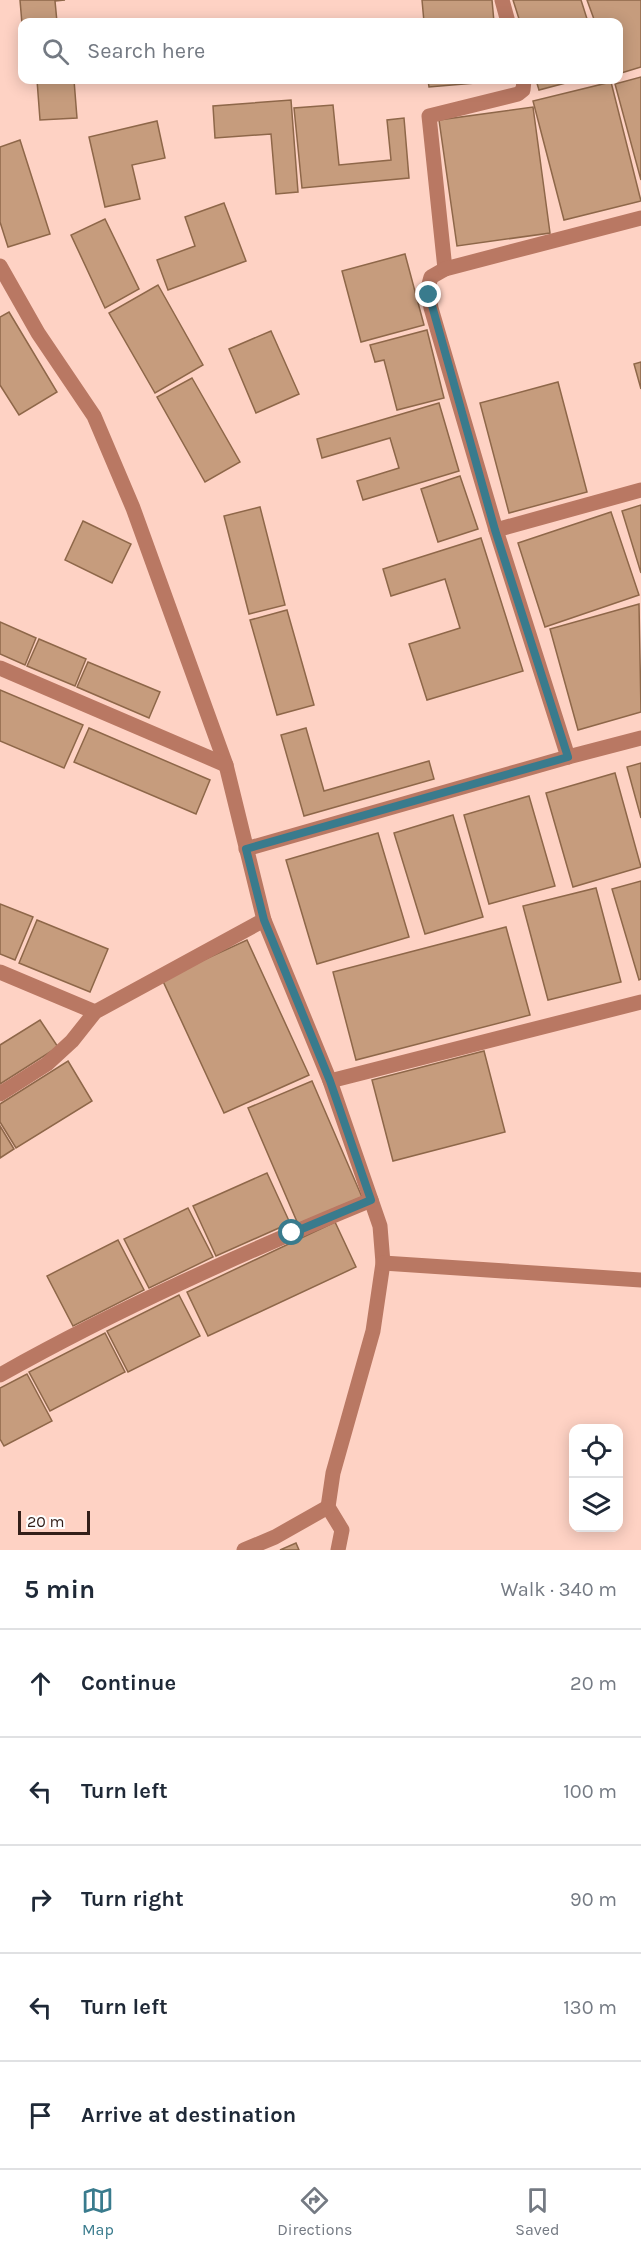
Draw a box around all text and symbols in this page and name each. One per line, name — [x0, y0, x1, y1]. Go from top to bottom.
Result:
search box — [18, 18, 623, 84]
icon: search — [39, 35, 72, 68]
text: Search here — [87, 38, 205, 64]
route end — [415, 281, 441, 307]
route start — [278, 1219, 304, 1245]
map controls — [569, 1424, 623, 1532]
button: locate — [569, 1424, 623, 1478]
button: layers — [569, 1478, 623, 1532]
scale bar — [18, 1508, 90, 1536]
text: 20 m — [27, 1512, 65, 1531]
text: 5 min — [24, 1574, 95, 1605]
text: Walk · 340 m — [501, 1578, 617, 1601]
icon: ahead — [24, 1667, 57, 1700]
text: Continue — [81, 1670, 176, 1696]
text: 20 m — [570, 1672, 617, 1695]
icon: left — [24, 1775, 57, 1808]
text: Turn left — [81, 1778, 168, 1804]
text: 100 m — [563, 1780, 617, 1803]
icon: right — [24, 1883, 57, 1916]
text: Turn right — [81, 1886, 184, 1912]
text: 90 m — [570, 1888, 617, 1911]
icon: left — [24, 1991, 57, 2024]
text: Turn left — [81, 1994, 168, 2020]
text: 130 m — [563, 1996, 617, 2019]
icon: arrive — [24, 2099, 57, 2132]
text: Arrive at destination — [81, 2102, 296, 2128]
tab: Map — [81, 2184, 114, 2239]
tab: Directions — [277, 2184, 352, 2239]
tab: Saved — [515, 2184, 560, 2239]

